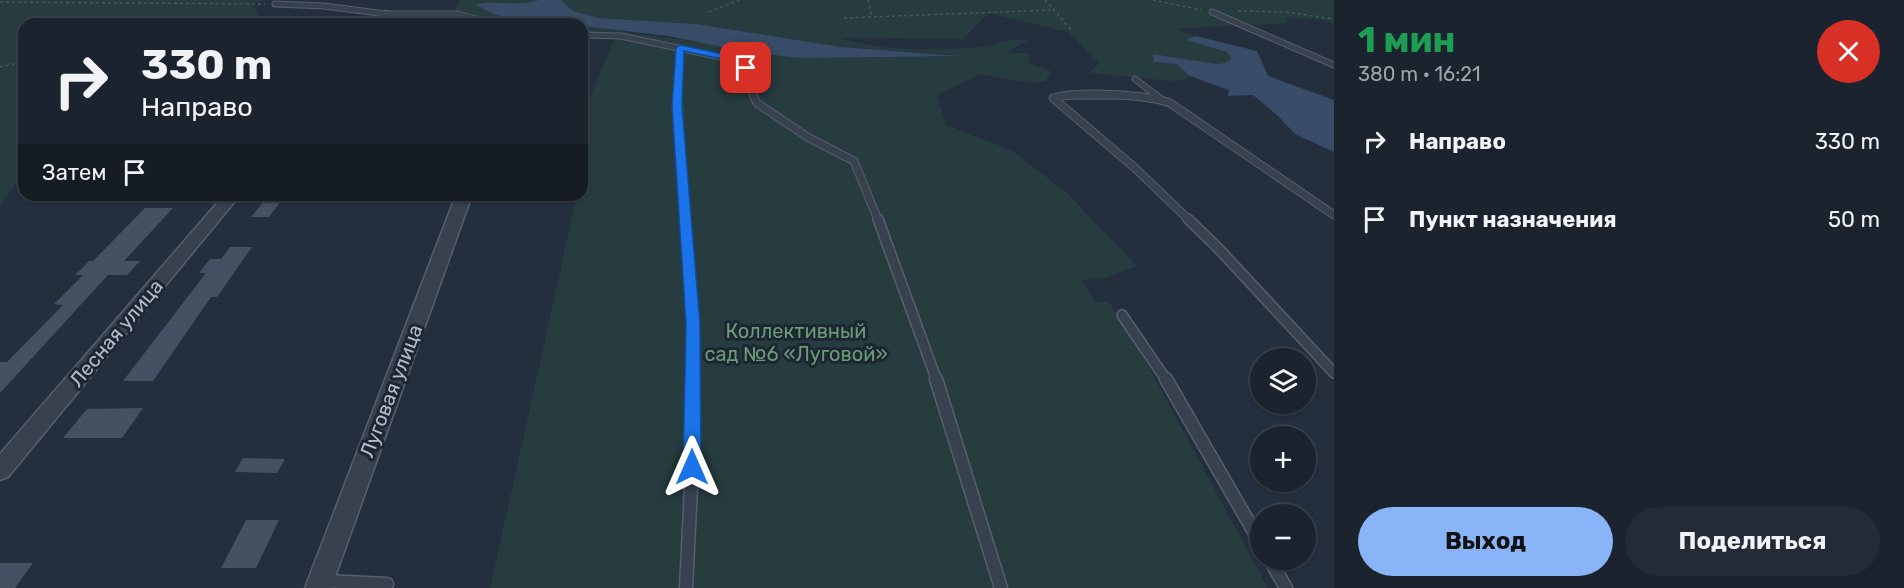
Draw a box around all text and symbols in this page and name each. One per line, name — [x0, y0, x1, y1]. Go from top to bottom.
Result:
text: 1 мин — [1358, 18, 1456, 61]
button: close — [1817, 20, 1880, 83]
text: 330 m — [141, 40, 272, 90]
icon: right — [42, 42, 120, 120]
pin — [720, 42, 771, 93]
icon: arrive — [729, 51, 762, 84]
text: 380 m · 16:21 — [1358, 62, 1481, 86]
text: Направо — [141, 91, 253, 123]
icon: right — [1358, 125, 1391, 158]
text: Направо — [1409, 128, 1506, 155]
text: 330 m — [1815, 128, 1880, 155]
icon: arrive — [118, 156, 151, 189]
text: Затем — [42, 159, 106, 186]
icon: arrive — [1358, 203, 1391, 236]
text: Пункт назначения — [1409, 206, 1617, 233]
text: 50 m — [1828, 206, 1880, 233]
street label: Лесная улица — [64, 274, 168, 392]
park label: Коллективный сад №6 «Луговой» — [704, 319, 888, 366]
street label: Луговая улица — [355, 321, 427, 461]
map controls — [1250, 348, 1316, 570]
button: layers — [1250, 348, 1316, 414]
button: + — [1250, 426, 1316, 492]
position arrow — [660, 435, 724, 499]
button: − — [1250, 504, 1316, 570]
button: Выход — [1358, 507, 1613, 576]
button: Поделиться — [1625, 507, 1880, 576]

